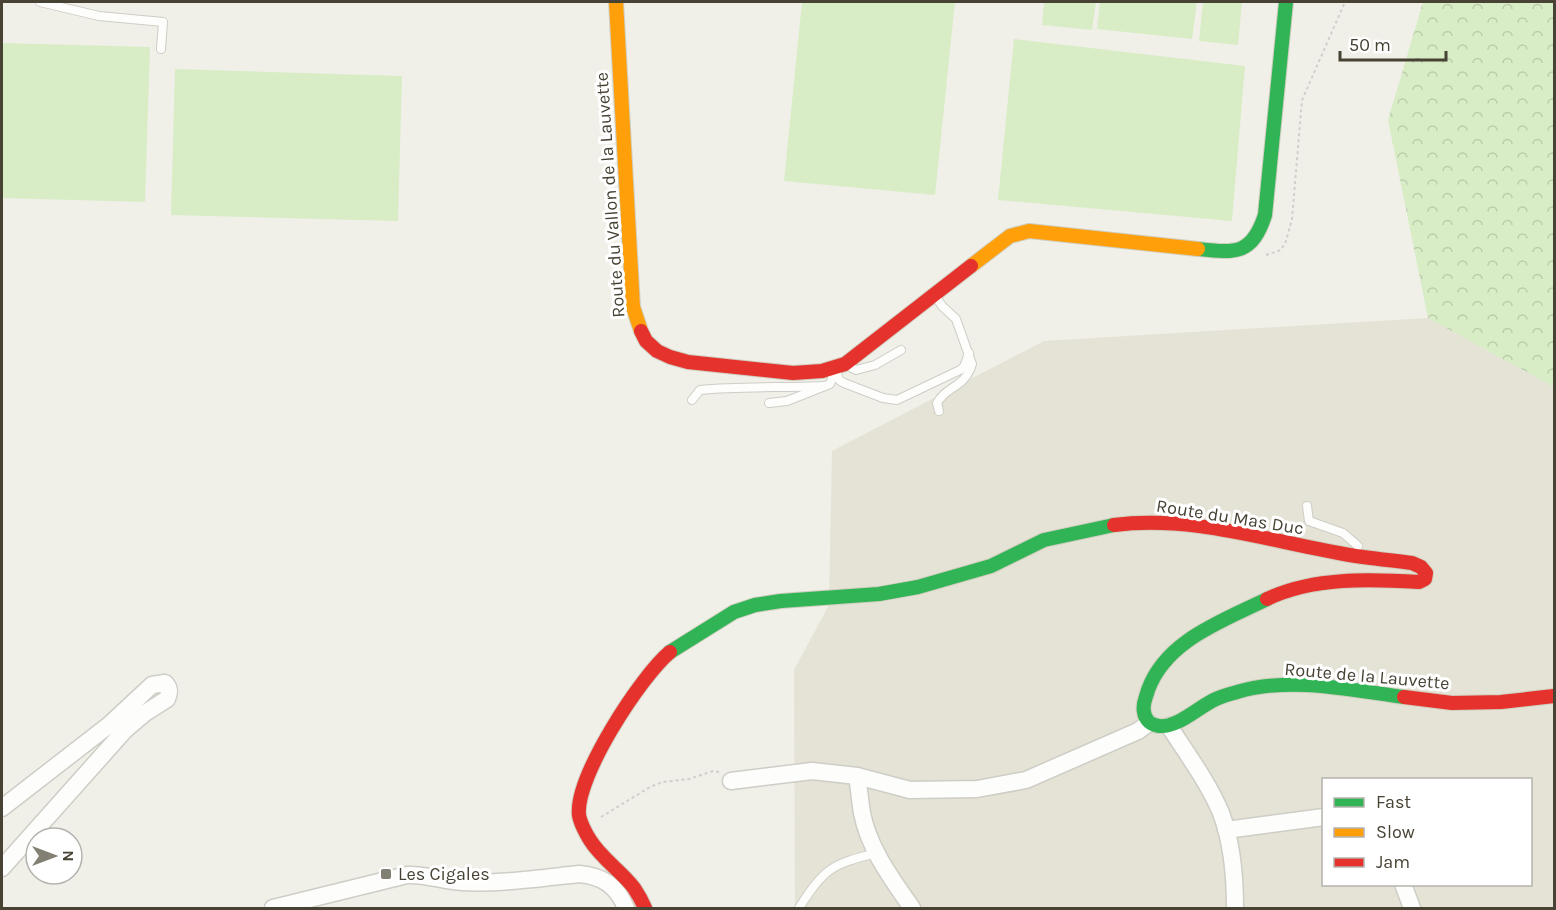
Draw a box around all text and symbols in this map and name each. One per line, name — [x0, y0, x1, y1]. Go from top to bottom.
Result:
scale bar — [1340, 24, 1446, 62]
text: 50 m — [1349, 34, 1391, 56]
street label: Route du Vallon de la Lauvette — [590, 71, 630, 319]
street label: Route du Mas Duc — [1155, 494, 1305, 540]
street label: Route de la Lauvette — [1283, 658, 1451, 694]
legend — [1322, 778, 1532, 886]
text: Fast — [1376, 791, 1411, 813]
text: Slow — [1376, 821, 1415, 843]
north arrow — [24, 826, 84, 886]
text: N — [59, 850, 78, 862]
text: Jam — [1376, 851, 1410, 873]
place label: Les Cigales — [398, 863, 490, 885]
marker: Les Cigales — [379, 867, 393, 881]

